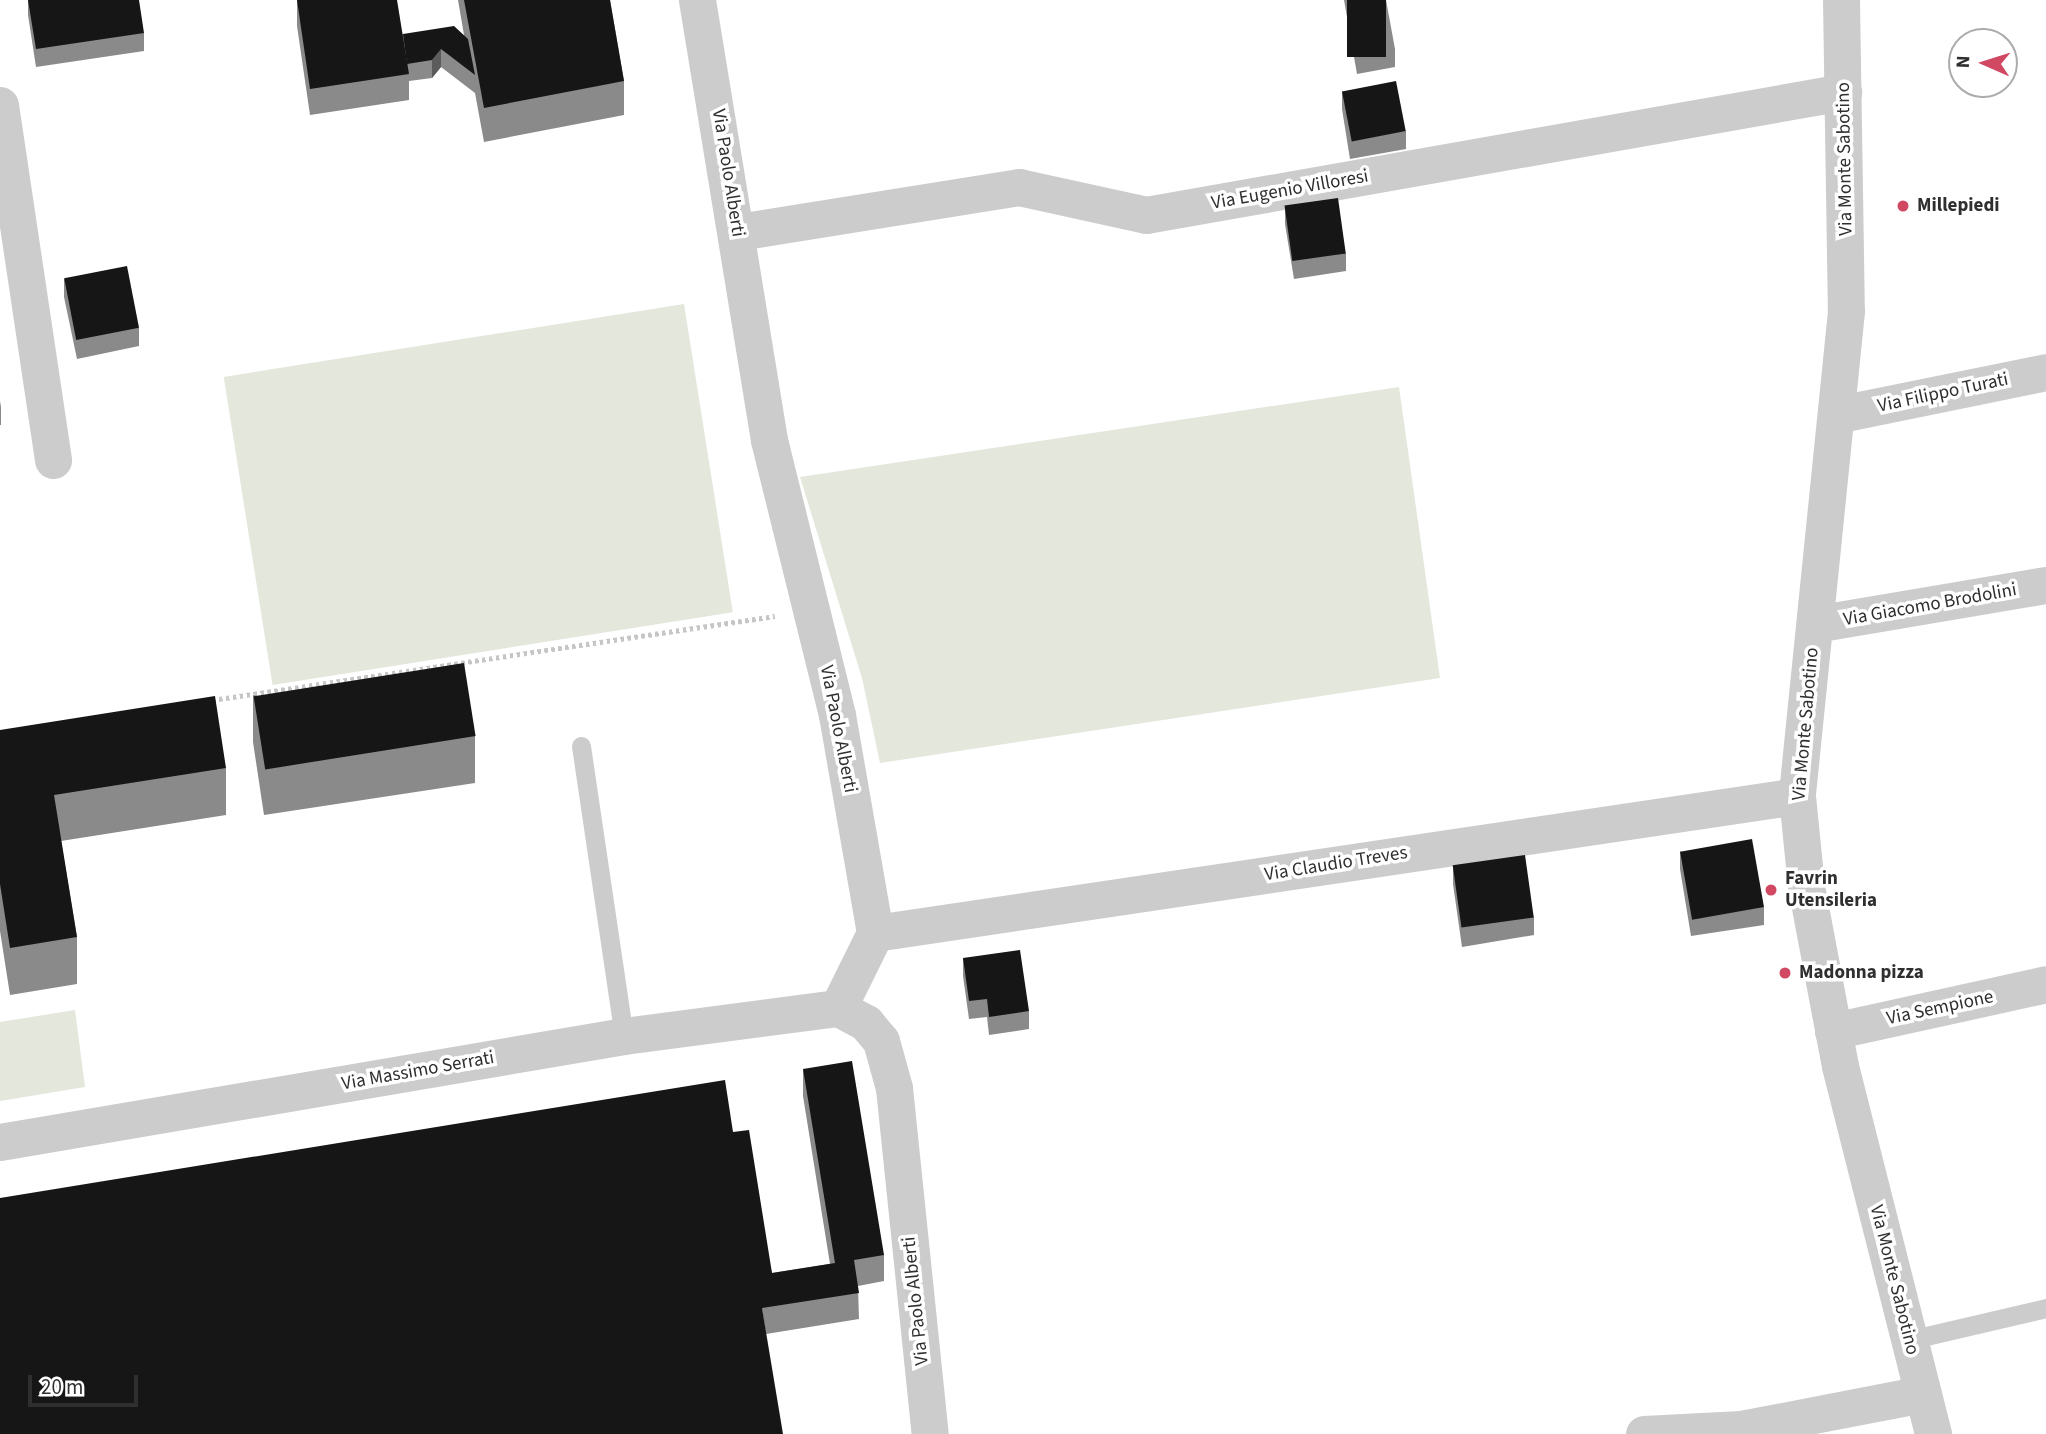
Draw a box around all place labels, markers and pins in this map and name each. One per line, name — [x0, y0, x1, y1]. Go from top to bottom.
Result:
place label: Millepiedi — [1917, 195, 2000, 217]
marker: Millepiedi — [1895, 198, 1911, 214]
place label: Favrin Utensileria — [1785, 868, 1877, 912]
marker: Favrin Utensileria — [1763, 882, 1779, 898]
place label: Madonna pizza — [1799, 962, 1924, 984]
marker: Madonna pizza — [1777, 965, 1793, 981]

